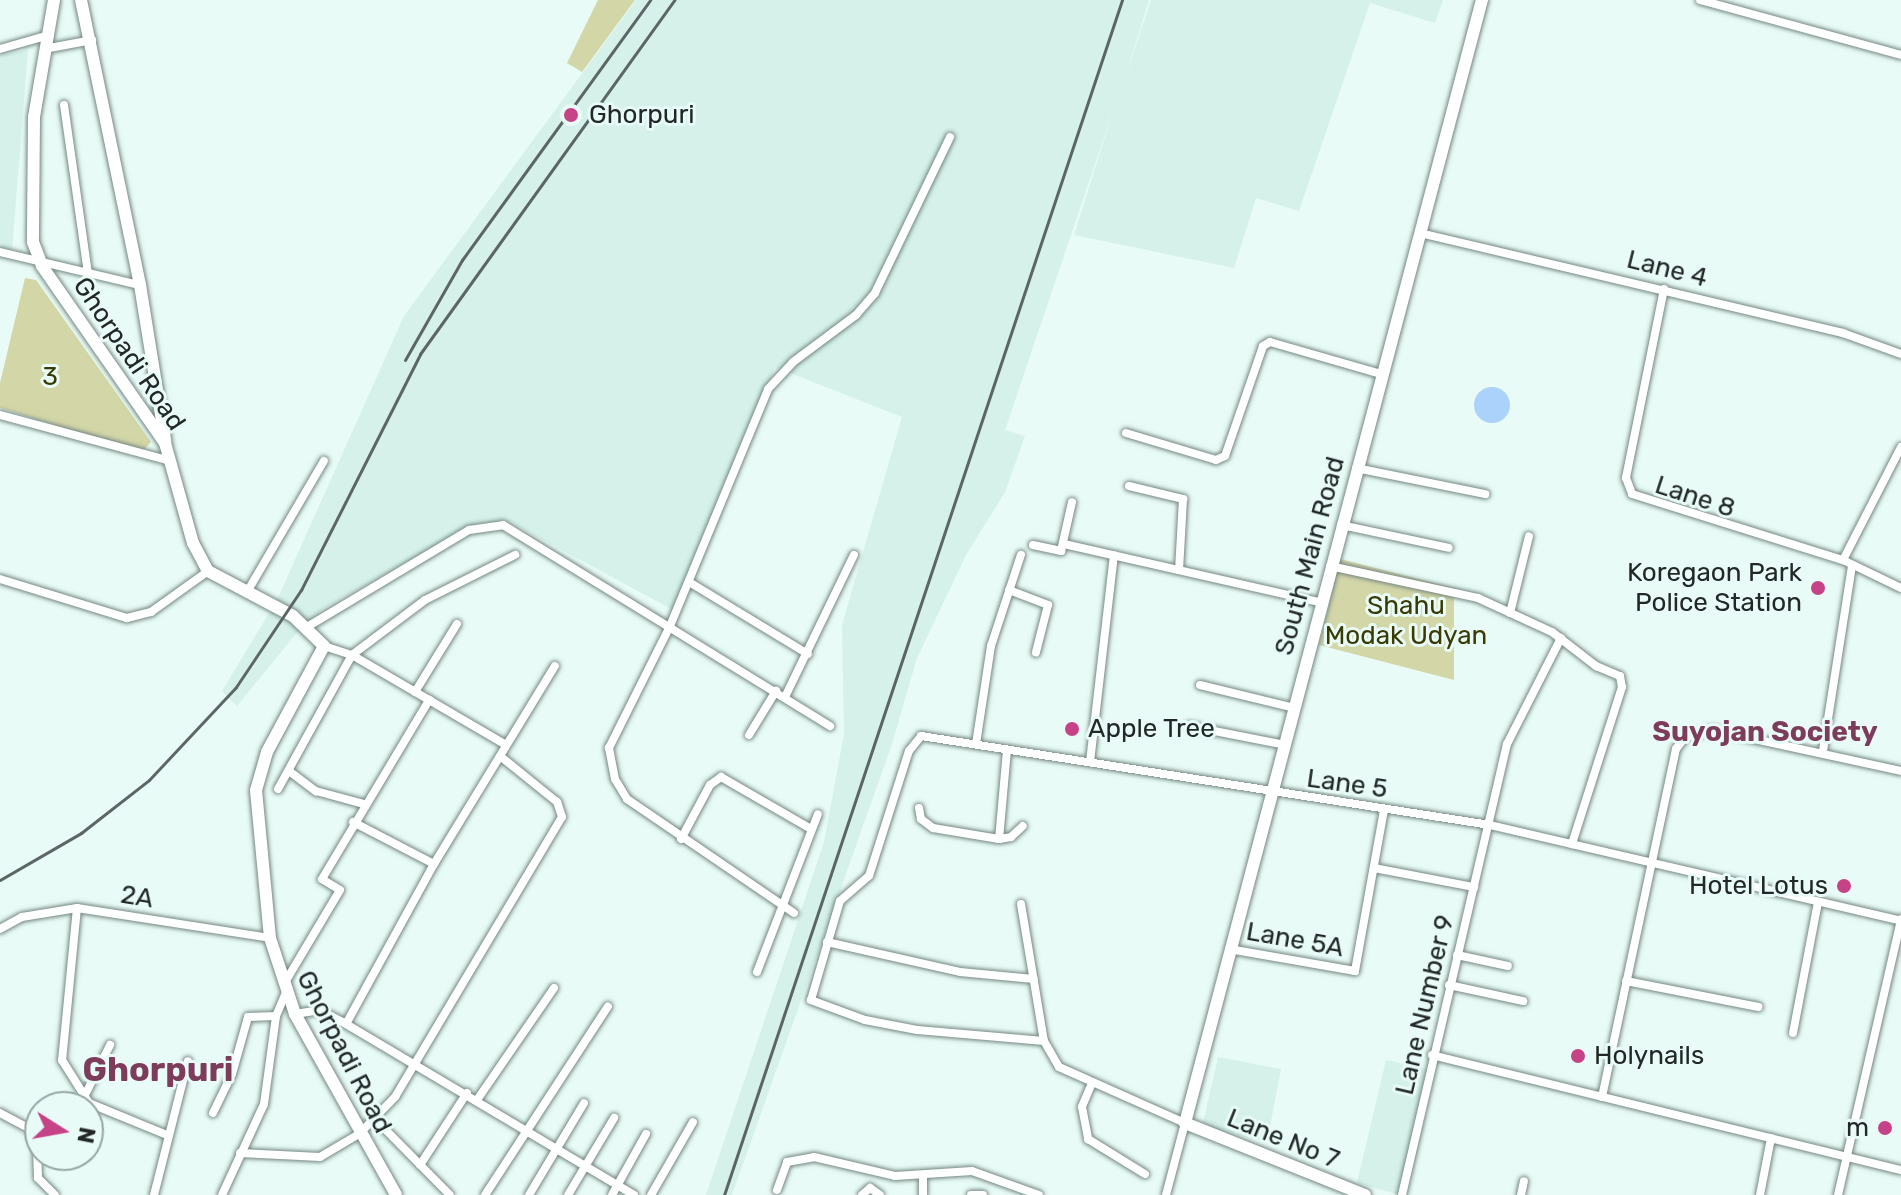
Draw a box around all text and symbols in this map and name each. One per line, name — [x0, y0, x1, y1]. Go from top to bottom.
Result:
place label: Ghorpuri — [589, 99, 695, 131]
marker: Ghorpuri — [560, 104, 582, 126]
street label: Lane 4 — [1624, 244, 1710, 294]
street label: Ghorpadi Road — [66, 272, 192, 436]
park label: 3 — [42, 361, 58, 393]
street label: South Main Road — [1269, 453, 1351, 659]
street label: Lane 8 — [1651, 469, 1739, 525]
place label: Koregaon Park Police Station — [1627, 557, 1802, 618]
marker: Koregaon Park Police Station — [1809, 579, 1827, 597]
park label: Shahu Modak Udyan — [1325, 590, 1487, 652]
place label: Apple Tree — [1088, 713, 1215, 745]
district label: Suyojan Society — [1652, 715, 1878, 749]
marker: Apple Tree — [1063, 720, 1081, 738]
street label: Lane 5 — [1305, 763, 1389, 805]
place label: Hotel Lotus — [1689, 870, 1828, 902]
marker: Hotel Lotus — [1835, 877, 1853, 895]
street label: 2A — [118, 879, 156, 915]
street label: Lane Number 9 — [1389, 912, 1461, 1098]
street label: Lane 5A — [1244, 916, 1346, 964]
street label: Ghorpadi Road — [290, 966, 398, 1138]
place label: Holynails — [1594, 1040, 1704, 1072]
marker: Holynails — [1569, 1047, 1587, 1065]
district label: Ghorpuri — [82, 1050, 234, 1090]
north arrow — [24, 1091, 104, 1171]
street label: Lane No 7 — [1222, 1102, 1344, 1176]
place label: m — [1846, 1112, 1869, 1144]
marker: m — [1876, 1119, 1894, 1137]
text: N — [71, 1125, 101, 1146]

